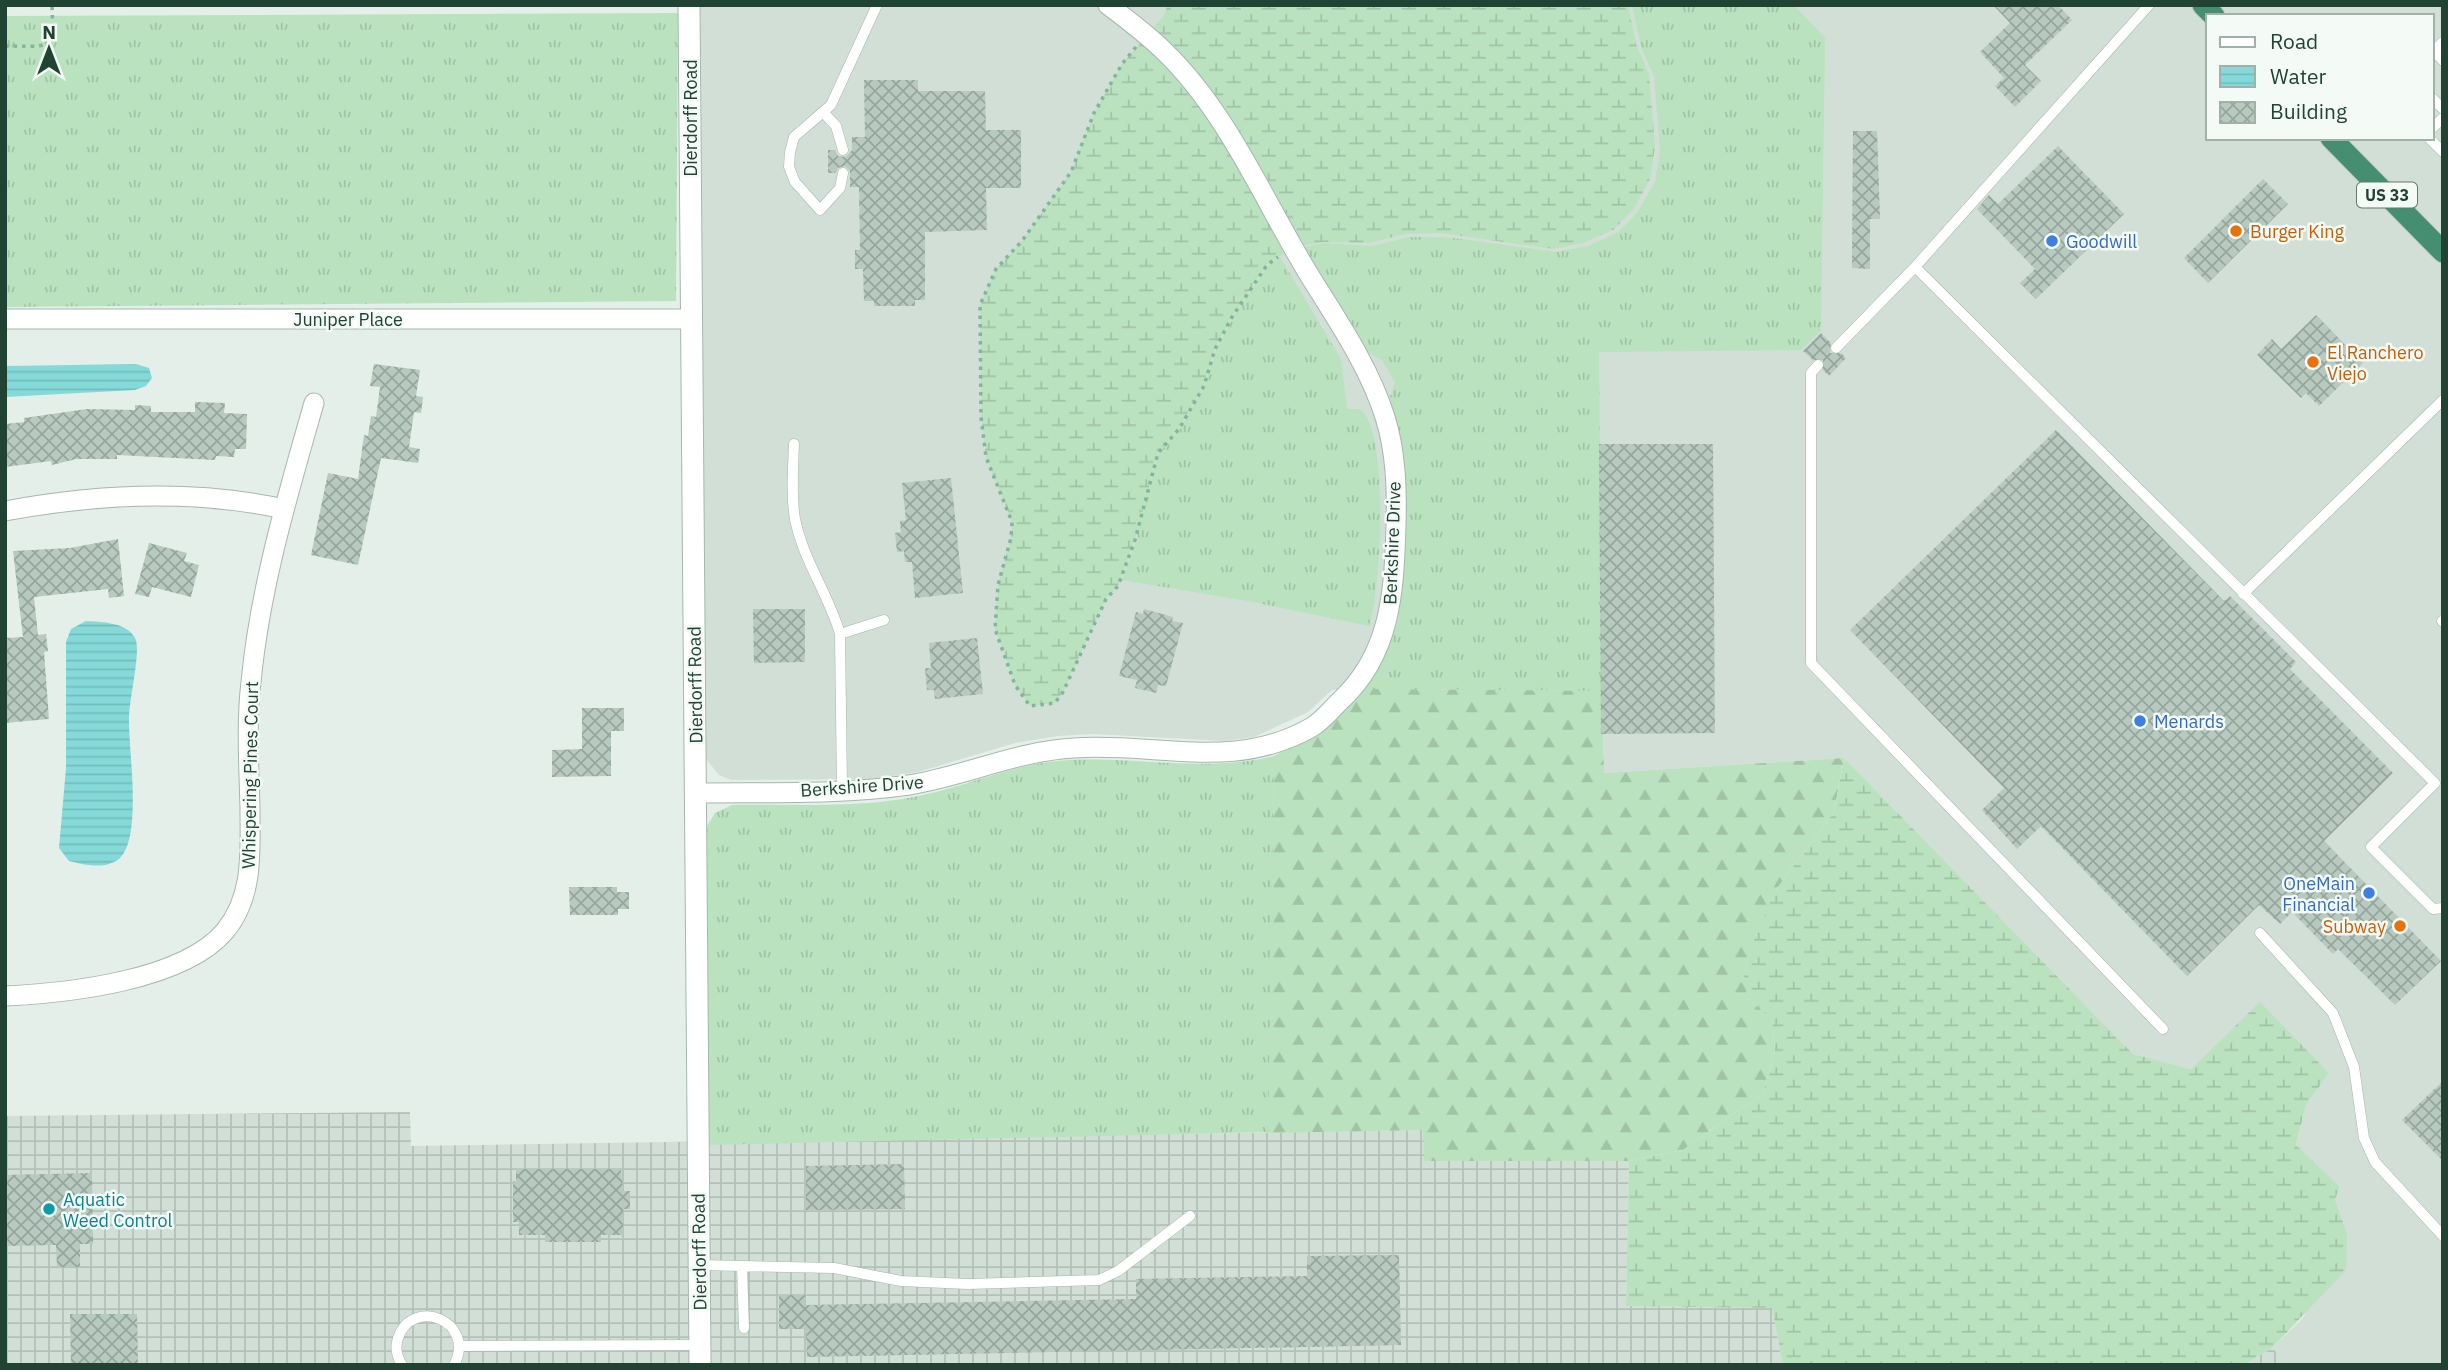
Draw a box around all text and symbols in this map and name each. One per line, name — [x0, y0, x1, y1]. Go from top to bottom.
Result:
north arrow — [14, 14, 84, 84]
legend — [2206, 14, 2434, 140]
text: N — [42, 20, 56, 44]
text: Road — [2270, 27, 2318, 55]
street label: Dierdorff Road — [679, 59, 702, 177]
text: Water — [2270, 62, 2327, 90]
text: Building — [2270, 97, 2347, 125]
road number: US 33 — [2357, 182, 2417, 208]
place label: Burger King — [2250, 220, 2344, 243]
marker: Burger King — [2228, 223, 2244, 239]
place label: Goodwill — [2066, 230, 2137, 253]
marker: Goodwill — [2044, 233, 2060, 249]
street label: Juniper Place — [293, 308, 403, 331]
place label: El Ranchero Viejo — [2327, 341, 2424, 385]
marker: El Ranchero Viejo — [2305, 354, 2321, 370]
street label: Berkshire Drive — [1378, 481, 1406, 605]
street label: Dierdorff Road — [682, 626, 708, 744]
street label: Whispering Pines Court — [237, 681, 263, 869]
place label: Menards — [2154, 710, 2224, 733]
marker: Menards — [2132, 713, 2148, 729]
street label: Berkshire Drive — [800, 770, 924, 802]
place label: OneMain Financial — [2282, 872, 2355, 916]
marker: OneMain Financial — [2361, 885, 2377, 901]
place label: Subway — [2323, 915, 2386, 938]
marker: Subway — [2392, 918, 2408, 934]
place label: Aquatic Weed Control — [63, 1188, 173, 1232]
street label: Dierdorff Road — [686, 1193, 712, 1311]
marker: Aquatic Weed Control — [41, 1201, 57, 1217]

